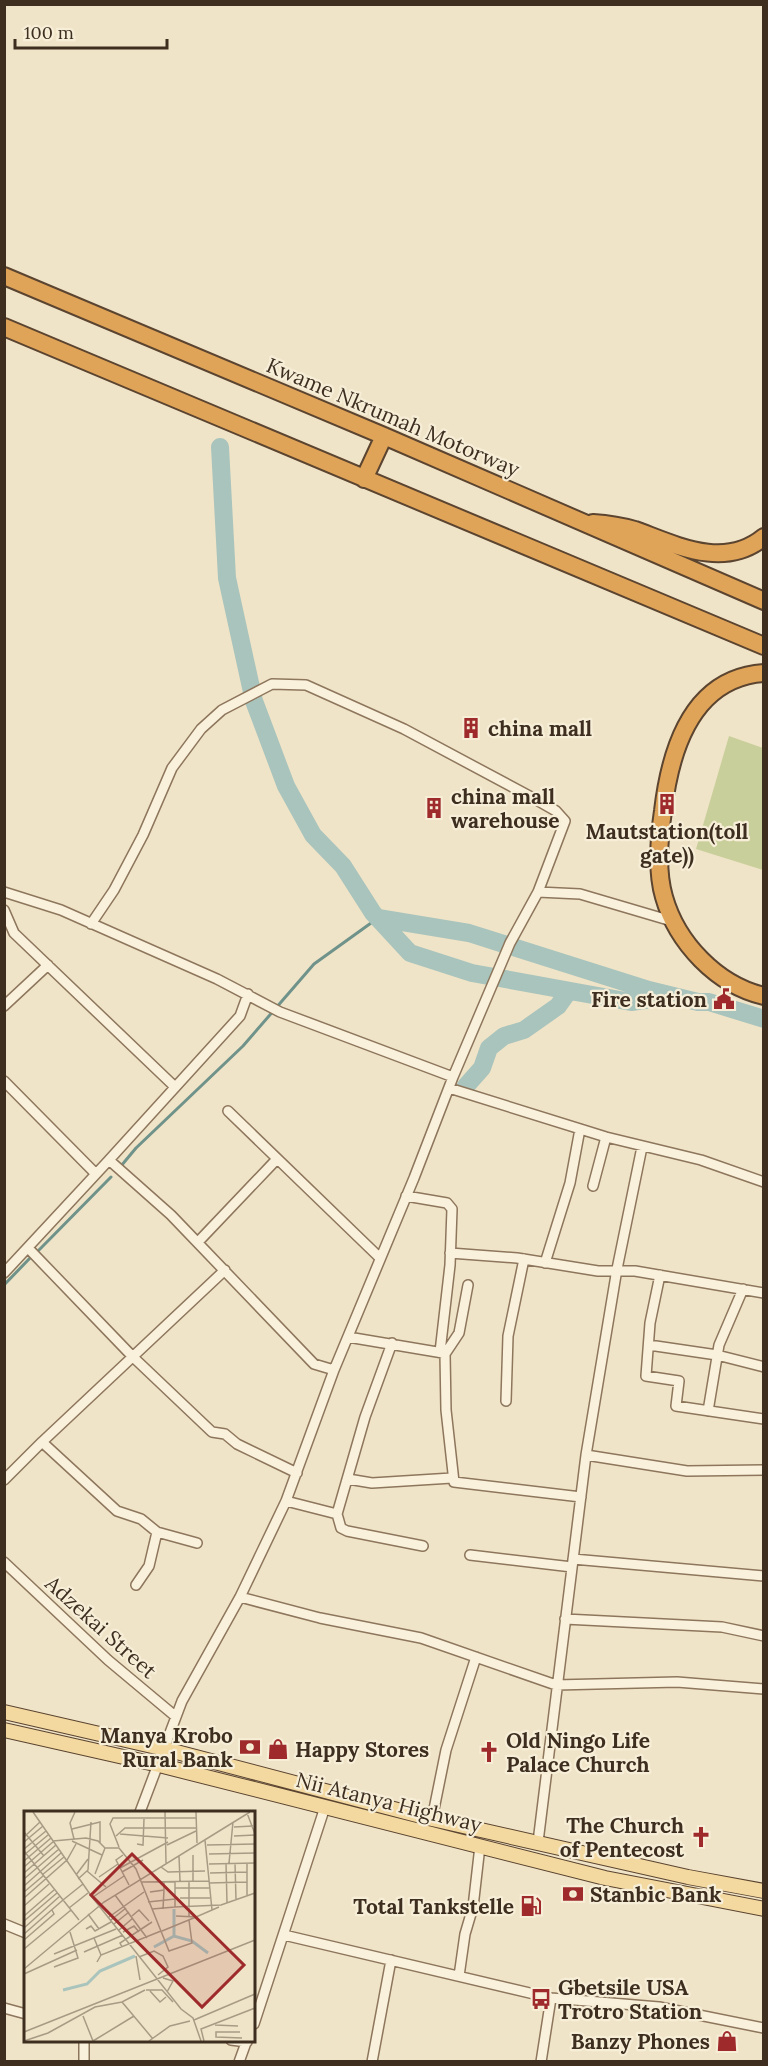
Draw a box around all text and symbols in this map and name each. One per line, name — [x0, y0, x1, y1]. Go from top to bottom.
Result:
scale bar — [15, 12, 166, 50]
text: 100 m — [24, 21, 74, 44]
street label: Kwame Nkrumah Motorway — [262, 351, 524, 483]
place label: china mall — [488, 715, 593, 742]
building icon: china mall — [459, 716, 483, 740]
place label: china mall warehouse — [451, 783, 560, 834]
building icon: Mautstation(toll gate)) — [655, 792, 679, 816]
building icon: china mall warehouse — [422, 796, 446, 820]
place label: Mautstation(toll gate)) — [586, 818, 749, 869]
place label: Fire station — [591, 986, 707, 1013]
public building icon: Fire station — [712, 987, 736, 1011]
street label: Adzekai Street — [39, 1569, 163, 1685]
place label: Manya Krobo Rural Bank — [100, 1722, 234, 1773]
place label: Old Ningo Life Palace Church — [506, 1727, 650, 1778]
bank icon: Manya Krobo Rural Bank — [238, 1735, 262, 1759]
place label: Happy Stores — [295, 1736, 429, 1763]
shop icon: Happy Stores — [266, 1737, 290, 1761]
church icon: Old Ningo Life Palace Church — [477, 1740, 501, 1764]
street label: Nii Atanya Highway — [293, 1766, 485, 1838]
inset map — [24, 1811, 255, 2042]
place label: The Church of Pentecost — [560, 1812, 684, 1863]
church icon: The Church of Pentecost — [689, 1825, 713, 1849]
place label: Stanbic Bank — [590, 1881, 722, 1908]
bank icon: Stanbic Bank — [561, 1882, 585, 1906]
place label: Total Tankstelle — [353, 1893, 514, 1920]
fuel station icon: Total Tankstelle — [519, 1894, 543, 1918]
place label: Gbetsile USA Trotro Station — [558, 1974, 702, 2025]
bus stop icon: Gbetsile USA Trotro Station — [529, 1987, 553, 2011]
place label: Banzy Phones — [571, 2028, 710, 2055]
shop icon: Banzy Phones — [715, 2029, 739, 2053]

